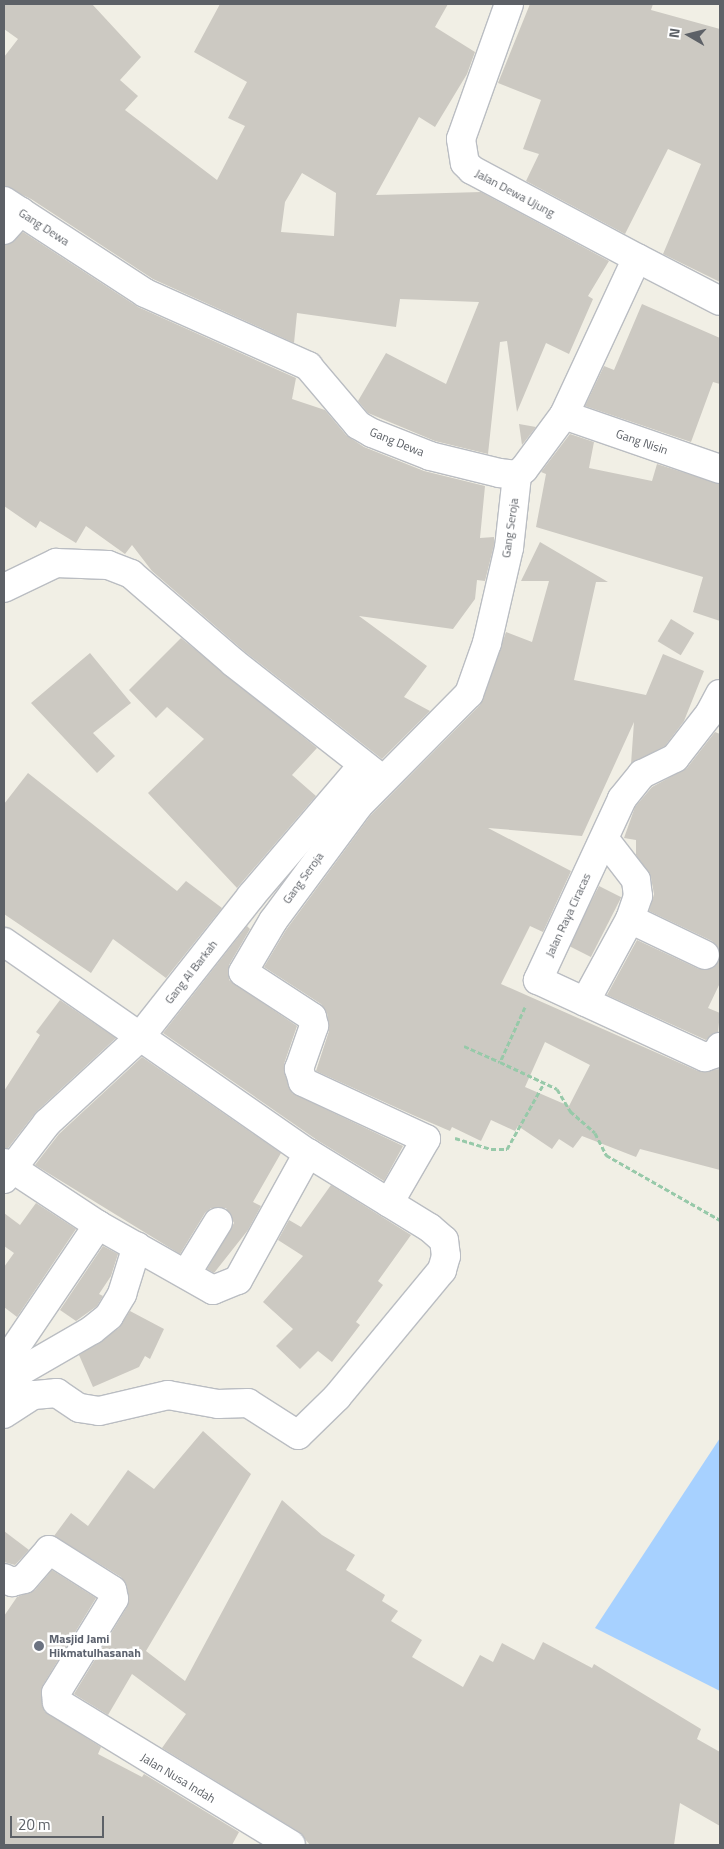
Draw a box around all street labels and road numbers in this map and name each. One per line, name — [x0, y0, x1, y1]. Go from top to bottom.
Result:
street label: Jalan Dewa Ujung — [473, 166, 557, 220]
street label: Gang Dewa — [16, 205, 72, 249]
street label: Gang Dewa — [368, 425, 426, 459]
street label: Gang Nisin — [614, 426, 670, 458]
street label: Gang Seroja — [499, 497, 521, 559]
street label: Gang Seroja — [279, 849, 327, 907]
street label: Jalan Raya Ciracas — [542, 871, 594, 959]
street label: Gang Al Barkah — [162, 937, 220, 1007]
street label: Jalan Nusa Indah — [138, 1750, 218, 1806]

